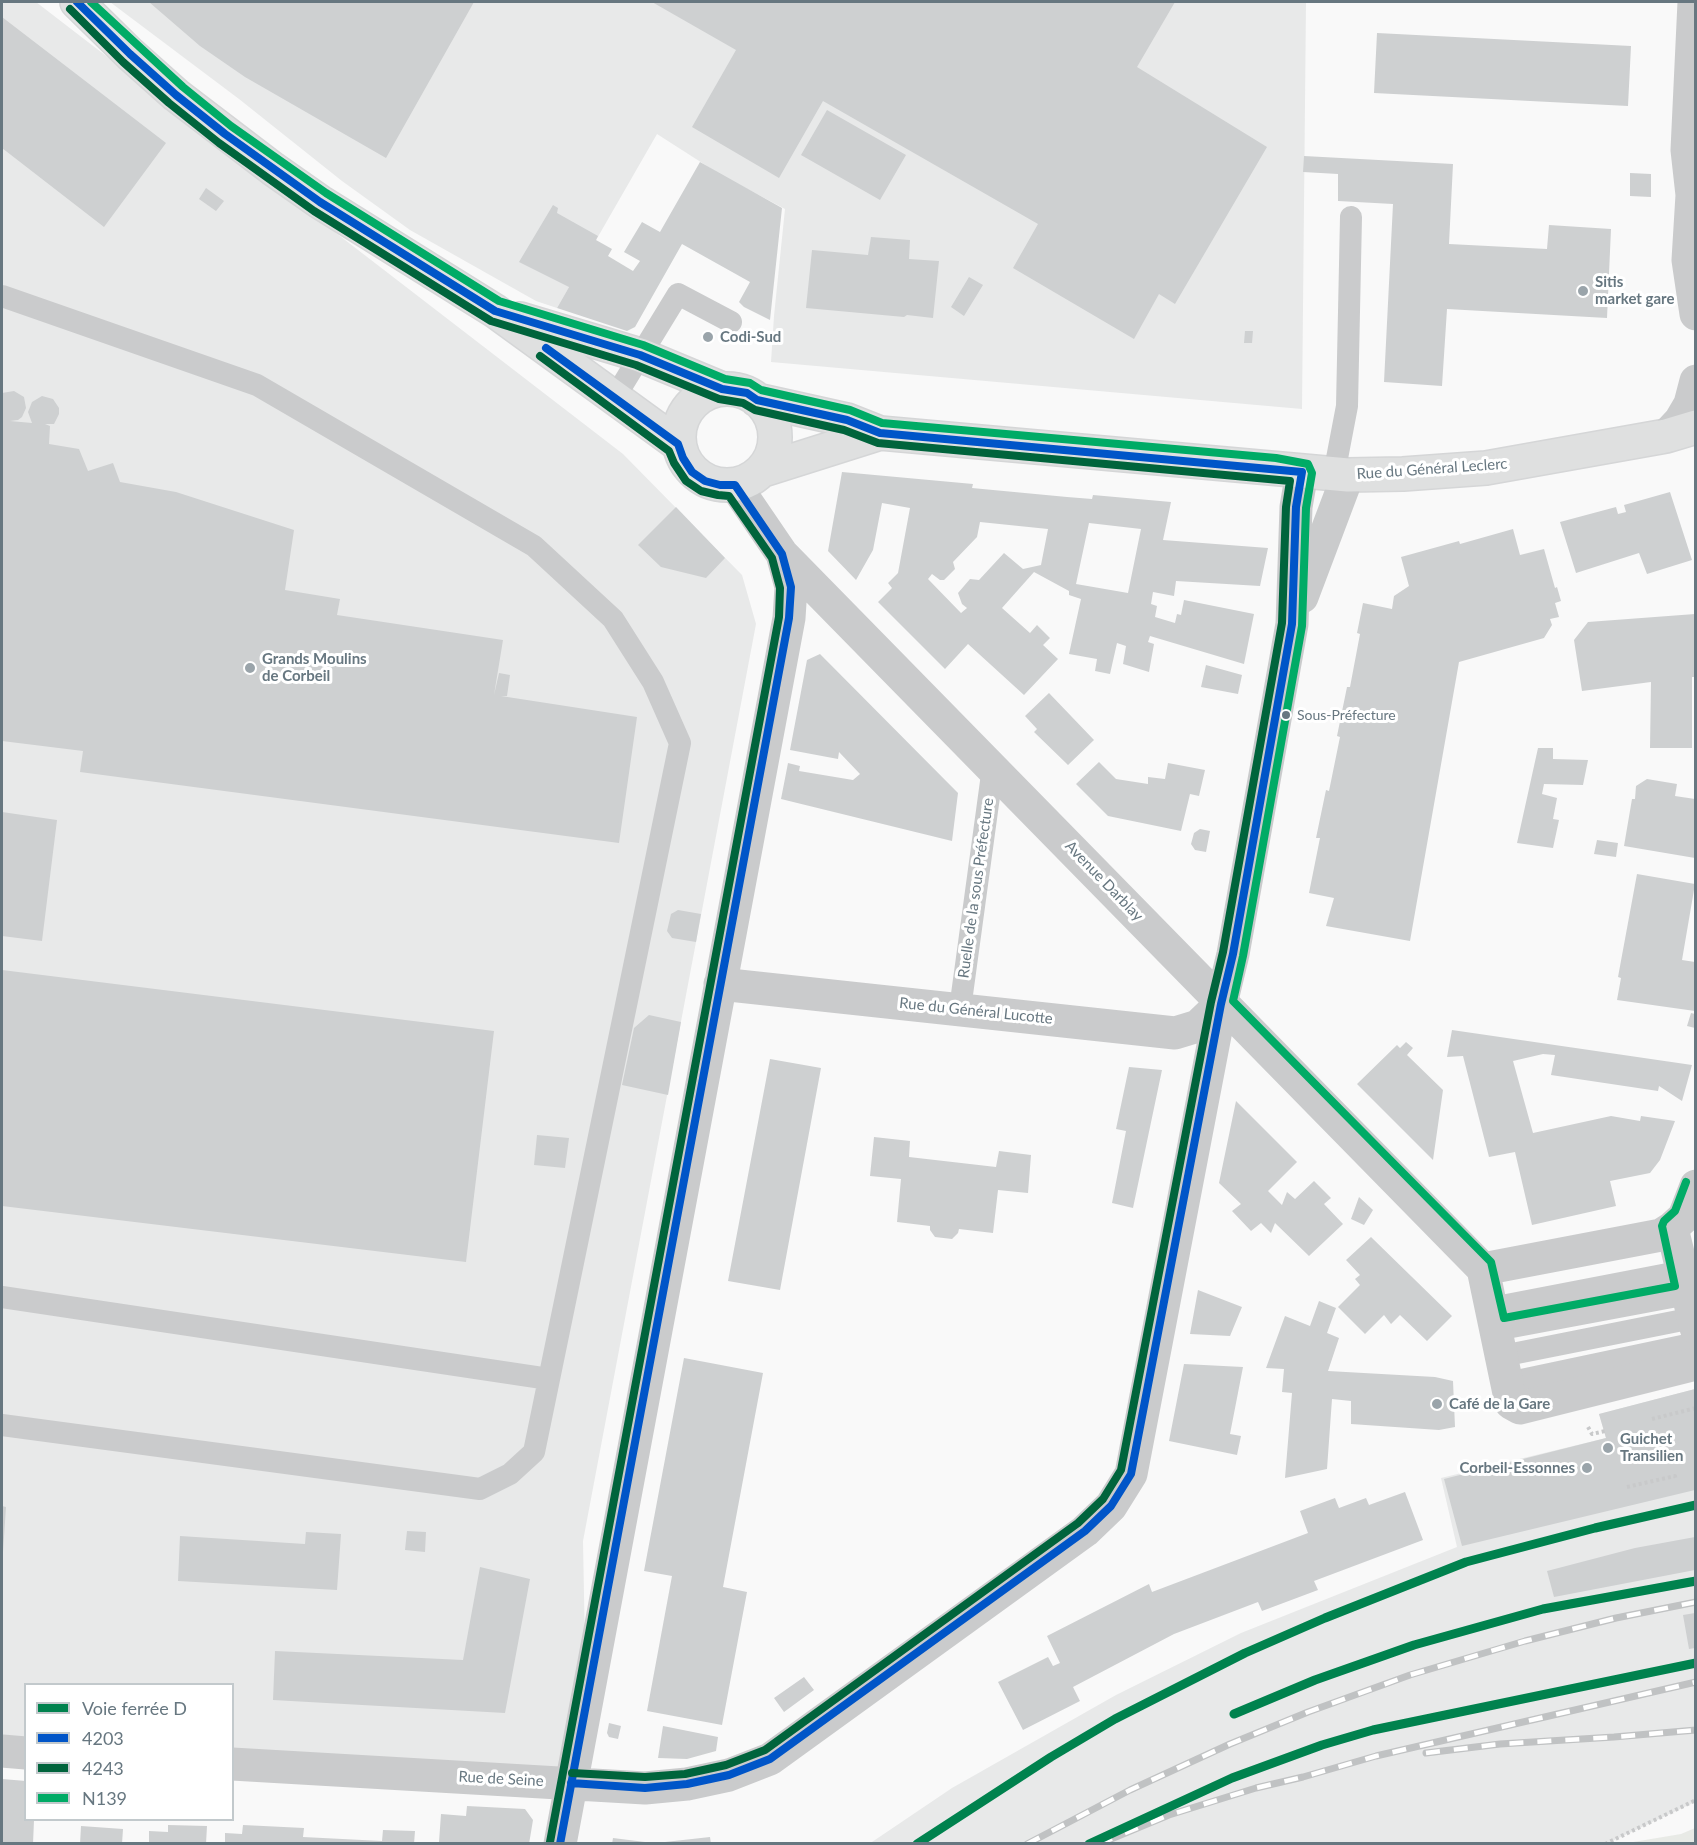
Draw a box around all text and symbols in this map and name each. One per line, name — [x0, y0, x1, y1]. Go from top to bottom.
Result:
place label: Sitis market gare — [1595, 273, 1674, 308]
marker: Sitis market gare — [1576, 284, 1590, 298]
place label: Codi-Sud — [720, 328, 781, 346]
marker: Codi-Sud — [701, 330, 715, 344]
street label: Rue du Général Leclerc — [1356, 455, 1508, 483]
place label: Grands Moulins de Corbeil — [262, 650, 367, 685]
marker: Grands Moulins de Corbeil — [243, 661, 257, 675]
place label: Sous-Préfecture — [1297, 707, 1396, 723]
marker: Sous-Préfecture — [1280, 709, 1292, 721]
street label: Ruelle de la sous Préfecture — [954, 797, 998, 979]
street label: Avenue Darblay — [1061, 837, 1147, 925]
street label: Rue du Général Lucotte — [898, 994, 1054, 1028]
place label: Café de la Gare — [1449, 1395, 1550, 1413]
marker: Café de la Gare — [1430, 1397, 1444, 1411]
place label: Guichet Transilien — [1620, 1430, 1683, 1465]
marker: Guichet Transilien — [1601, 1441, 1615, 1455]
place label: Corbeil-Essonnes — [1460, 1459, 1575, 1477]
marker: Corbeil-Essonnes — [1580, 1461, 1594, 1475]
legend — [24, 1683, 234, 1821]
text: Voie ferrée D — [82, 1697, 187, 1719]
text: 4203 — [82, 1727, 124, 1749]
text: 4243 — [82, 1757, 124, 1779]
street label: Rue de Seine — [458, 1768, 544, 1790]
text: N139 — [82, 1787, 127, 1809]

